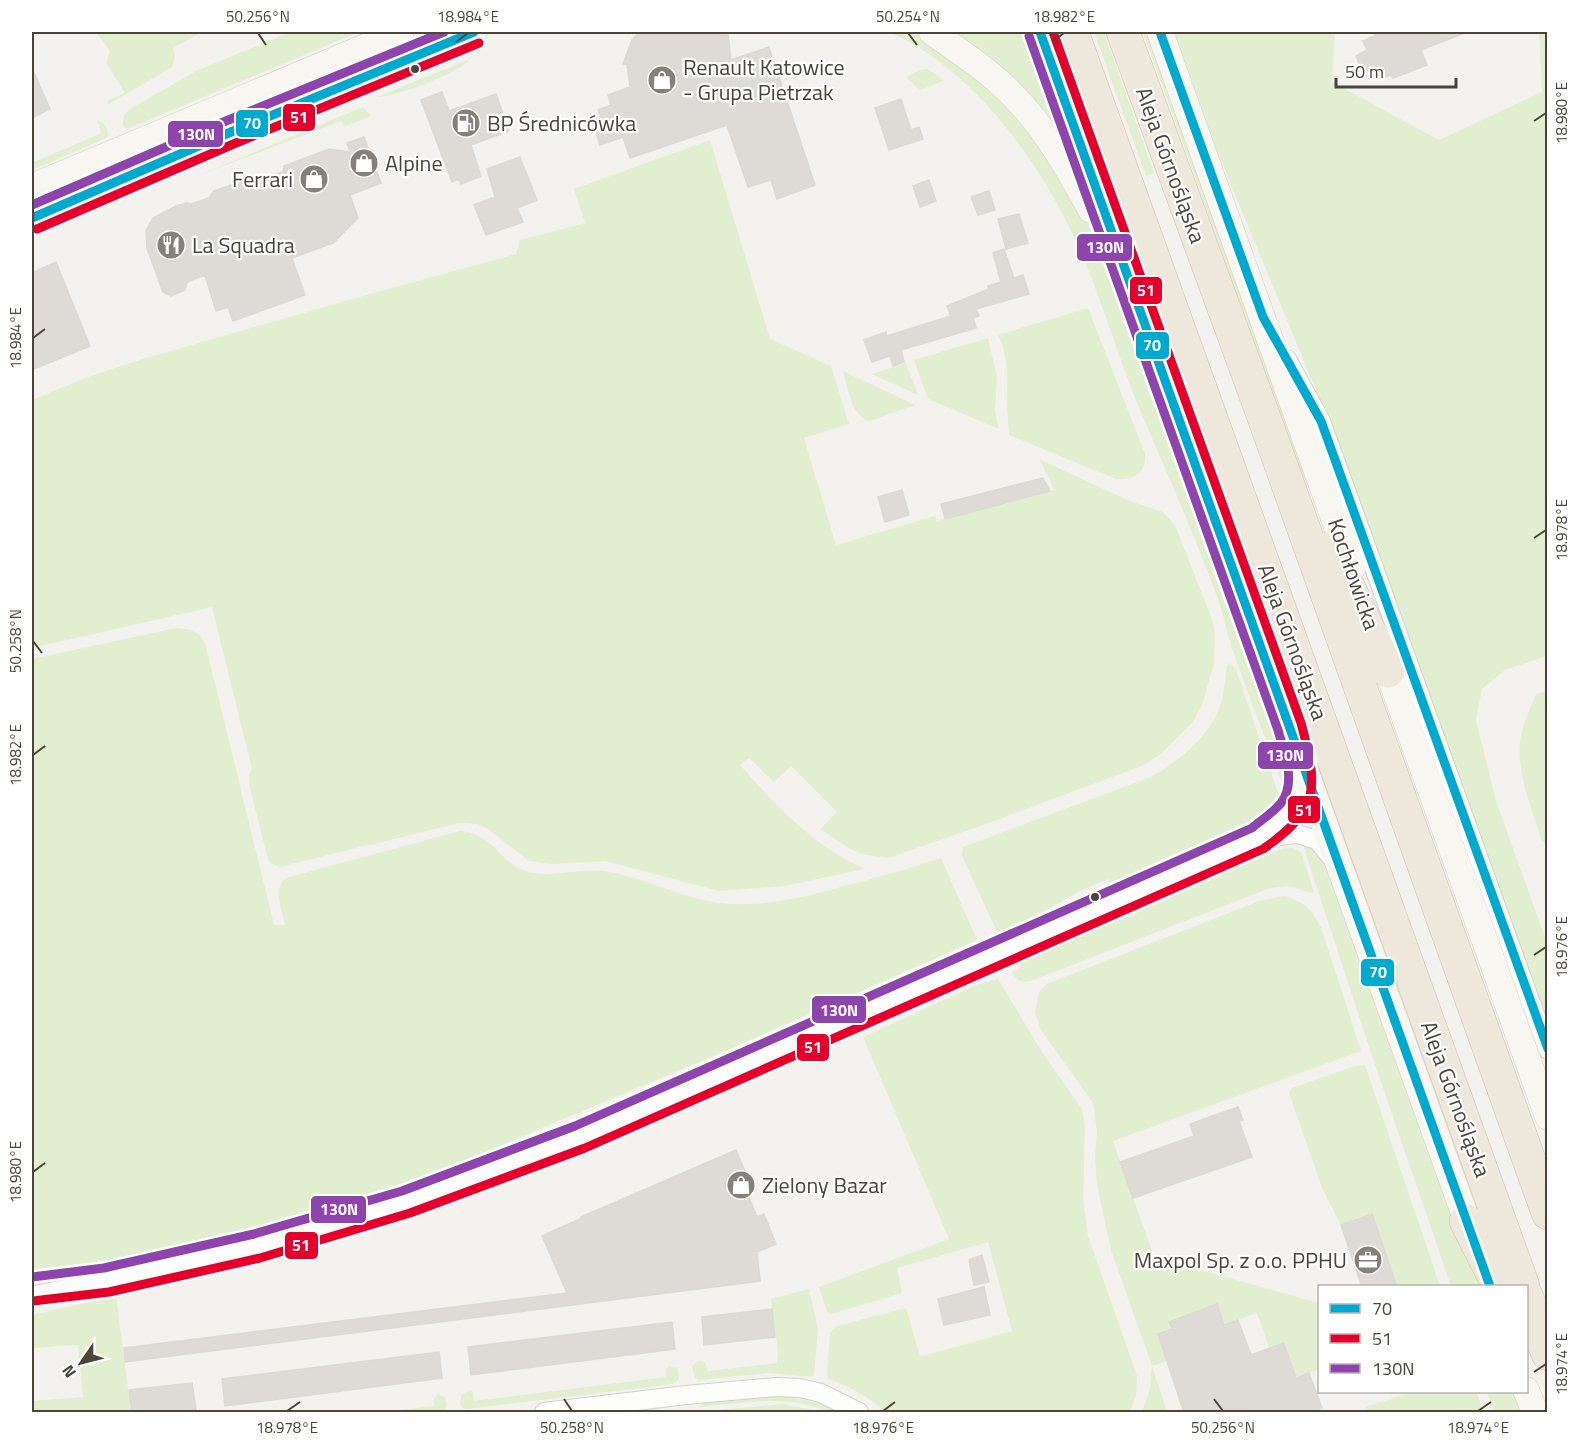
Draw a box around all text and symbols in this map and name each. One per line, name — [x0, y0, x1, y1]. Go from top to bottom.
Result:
text: 50.256°N — [226, 5, 290, 28]
text: 18.984°E — [437, 5, 499, 28]
text: 50.254°N — [876, 5, 940, 28]
text: 18.982°E — [1033, 5, 1095, 28]
place label: Renault Katowice - Grupa Pietrzak — [683, 50, 845, 109]
scale bar — [1336, 51, 1456, 89]
text: 50 m — [1345, 58, 1384, 85]
unlabelled marker — [409, 63, 421, 75]
shop icon: Renault Katowice - Grupa Pietrzak — [646, 64, 678, 96]
street label: Aleja Górnośląska — [1127, 82, 1215, 248]
text: 18.980°E — [1550, 82, 1573, 144]
line badge: 51 — [282, 103, 316, 132]
text: 51 — [290, 105, 308, 129]
place label: BP Średnicówka — [487, 106, 636, 140]
fuel station icon: BP Średnicówka — [450, 107, 482, 139]
line badge: 70 — [235, 109, 269, 138]
text: 70 — [243, 111, 261, 135]
line badge: 130N — [167, 120, 224, 148]
text: 130N — [177, 122, 215, 146]
place label: Alpine — [385, 146, 443, 180]
shop icon: Alpine — [348, 147, 380, 179]
place label: Ferrari — [232, 162, 293, 196]
shop icon: Ferrari — [298, 163, 330, 195]
place label: La Squadra — [192, 228, 295, 262]
restaurant icon: La Squadra — [155, 229, 187, 261]
line badge: 130N — [1076, 233, 1133, 262]
text: 130N — [1086, 235, 1124, 259]
line badge: 51 — [1129, 276, 1163, 305]
text: 51 — [1137, 278, 1155, 302]
text: 18.984°E — [4, 307, 27, 369]
line badge: 70 — [1135, 331, 1170, 360]
text: 70 — [1143, 333, 1161, 357]
text: 18.978°E — [1550, 499, 1573, 561]
street label: Kochłowicka — [1319, 514, 1389, 634]
street label: Aleja Górnośląska — [1249, 559, 1337, 725]
text: 50.258°N — [4, 609, 27, 673]
text: 18.982°E — [4, 724, 27, 786]
line badge: 130N — [1257, 741, 1314, 770]
text: 130N — [1266, 743, 1304, 767]
line badge: 51 — [1287, 795, 1321, 824]
text: 51 — [1295, 798, 1313, 822]
unlabelled marker — [1089, 891, 1101, 903]
text: 18.976°E — [1550, 916, 1573, 978]
line badge: 70 — [1360, 958, 1395, 987]
text: 70 — [1369, 960, 1387, 984]
line badge: 130N — [811, 995, 867, 1024]
text: 130N — [820, 998, 858, 1022]
street label: Aleja Górnośląska — [1412, 1016, 1500, 1182]
line badge: 51 — [796, 1033, 830, 1062]
text: 51 — [804, 1035, 822, 1059]
text: 18.980°E — [4, 1141, 27, 1203]
place label: Zielony Bazar — [762, 1168, 887, 1202]
shop icon: Zielony Bazar — [725, 1169, 757, 1201]
line badge: 130N — [310, 1195, 367, 1224]
text: 130N — [320, 1197, 358, 1221]
line badge: 51 — [284, 1231, 319, 1260]
text: 51 — [292, 1233, 310, 1257]
place label: Maxpol Sp. z o.o. PPHU — [1134, 1243, 1347, 1277]
office icon: Maxpol Sp. z o.o. PPHU — [1352, 1244, 1384, 1276]
legend — [1318, 1285, 1528, 1393]
text: 70 — [1372, 1295, 1392, 1322]
text: 51 — [1372, 1325, 1392, 1352]
north arrow — [51, 1333, 111, 1393]
text: 18.974°E — [1550, 1333, 1573, 1395]
text: 130N — [1372, 1355, 1414, 1382]
text: N — [56, 1360, 82, 1383]
text: 18.978°E — [256, 1416, 318, 1439]
text: 50.258°N — [540, 1416, 604, 1439]
text: 18.976°E — [852, 1416, 914, 1439]
text: 50.256°N — [1191, 1416, 1255, 1439]
text: 18.974°E — [1447, 1416, 1509, 1439]

